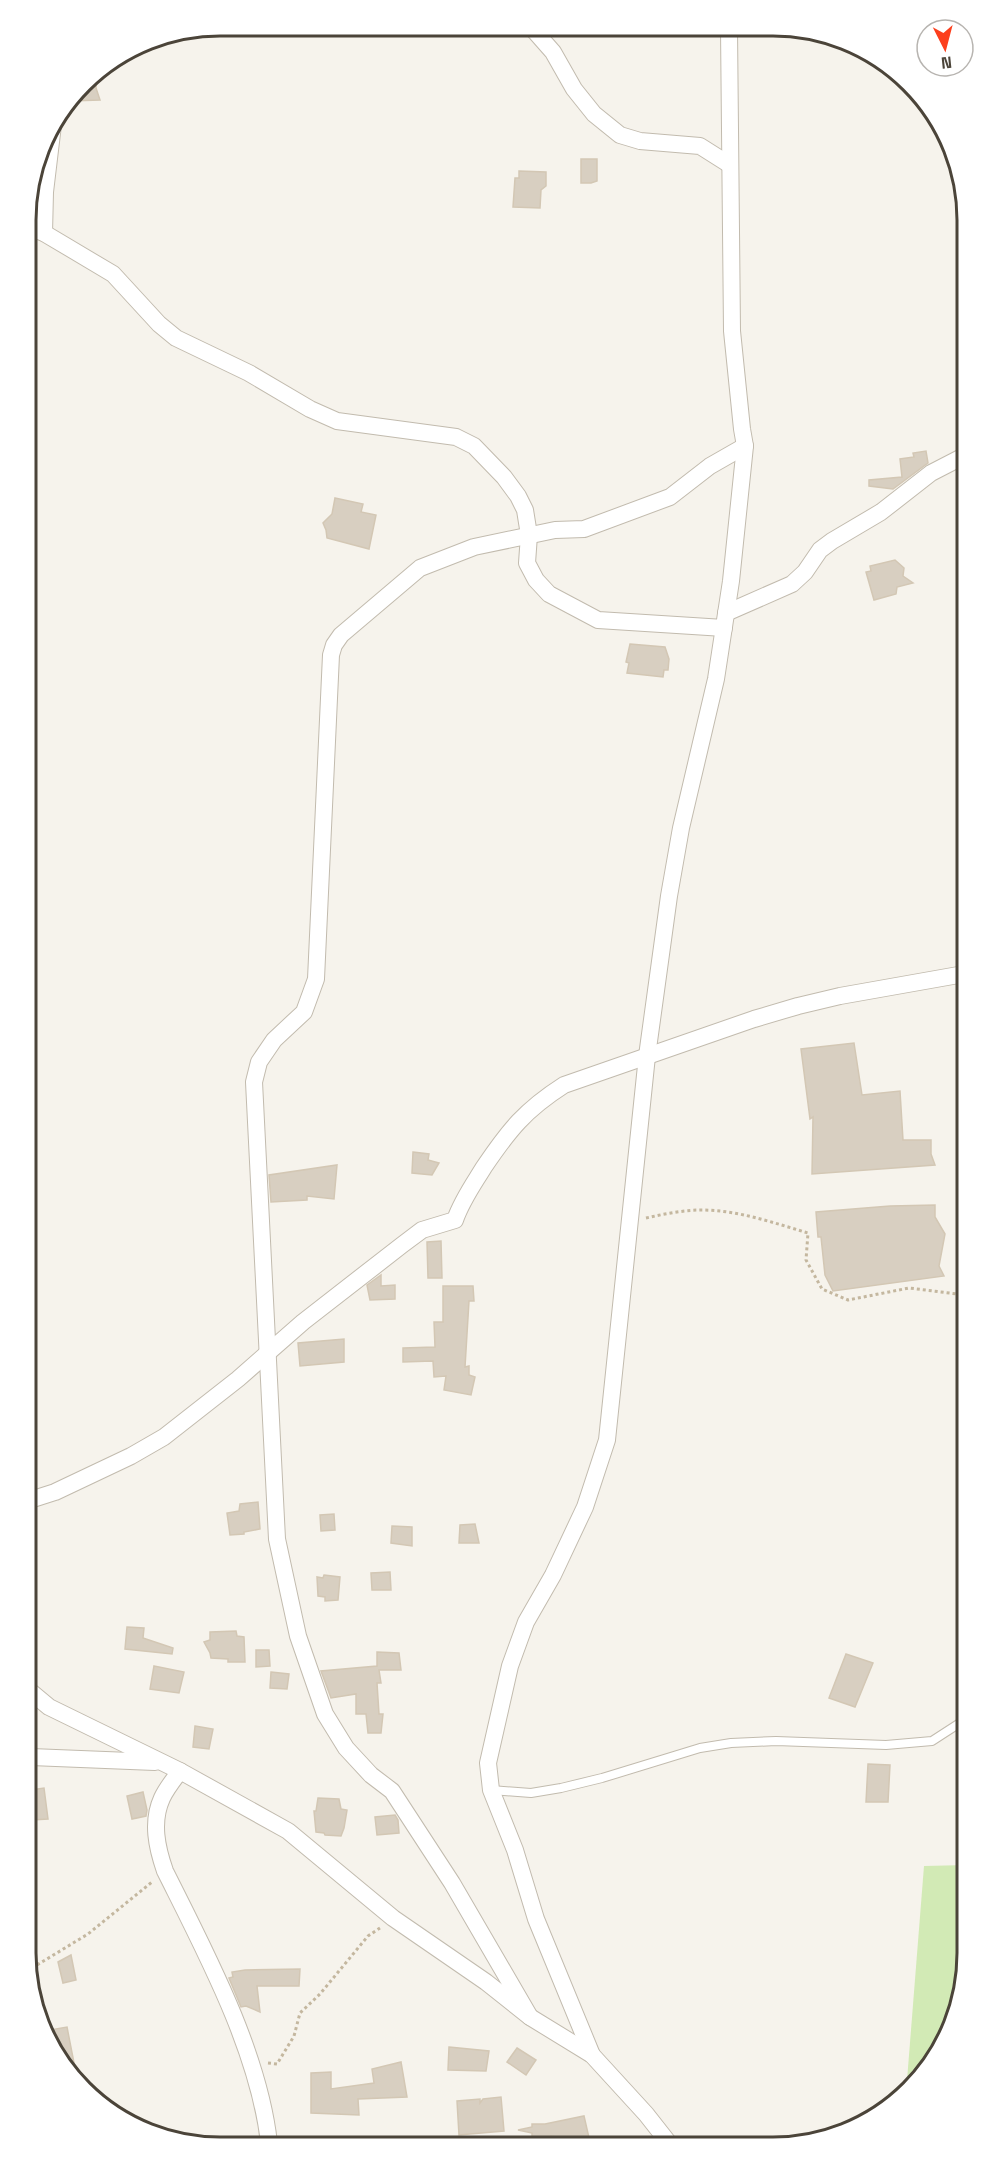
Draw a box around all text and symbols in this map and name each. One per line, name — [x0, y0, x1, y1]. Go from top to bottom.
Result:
north arrow — [915, 18, 975, 78]
text: N — [940, 51, 953, 73]

